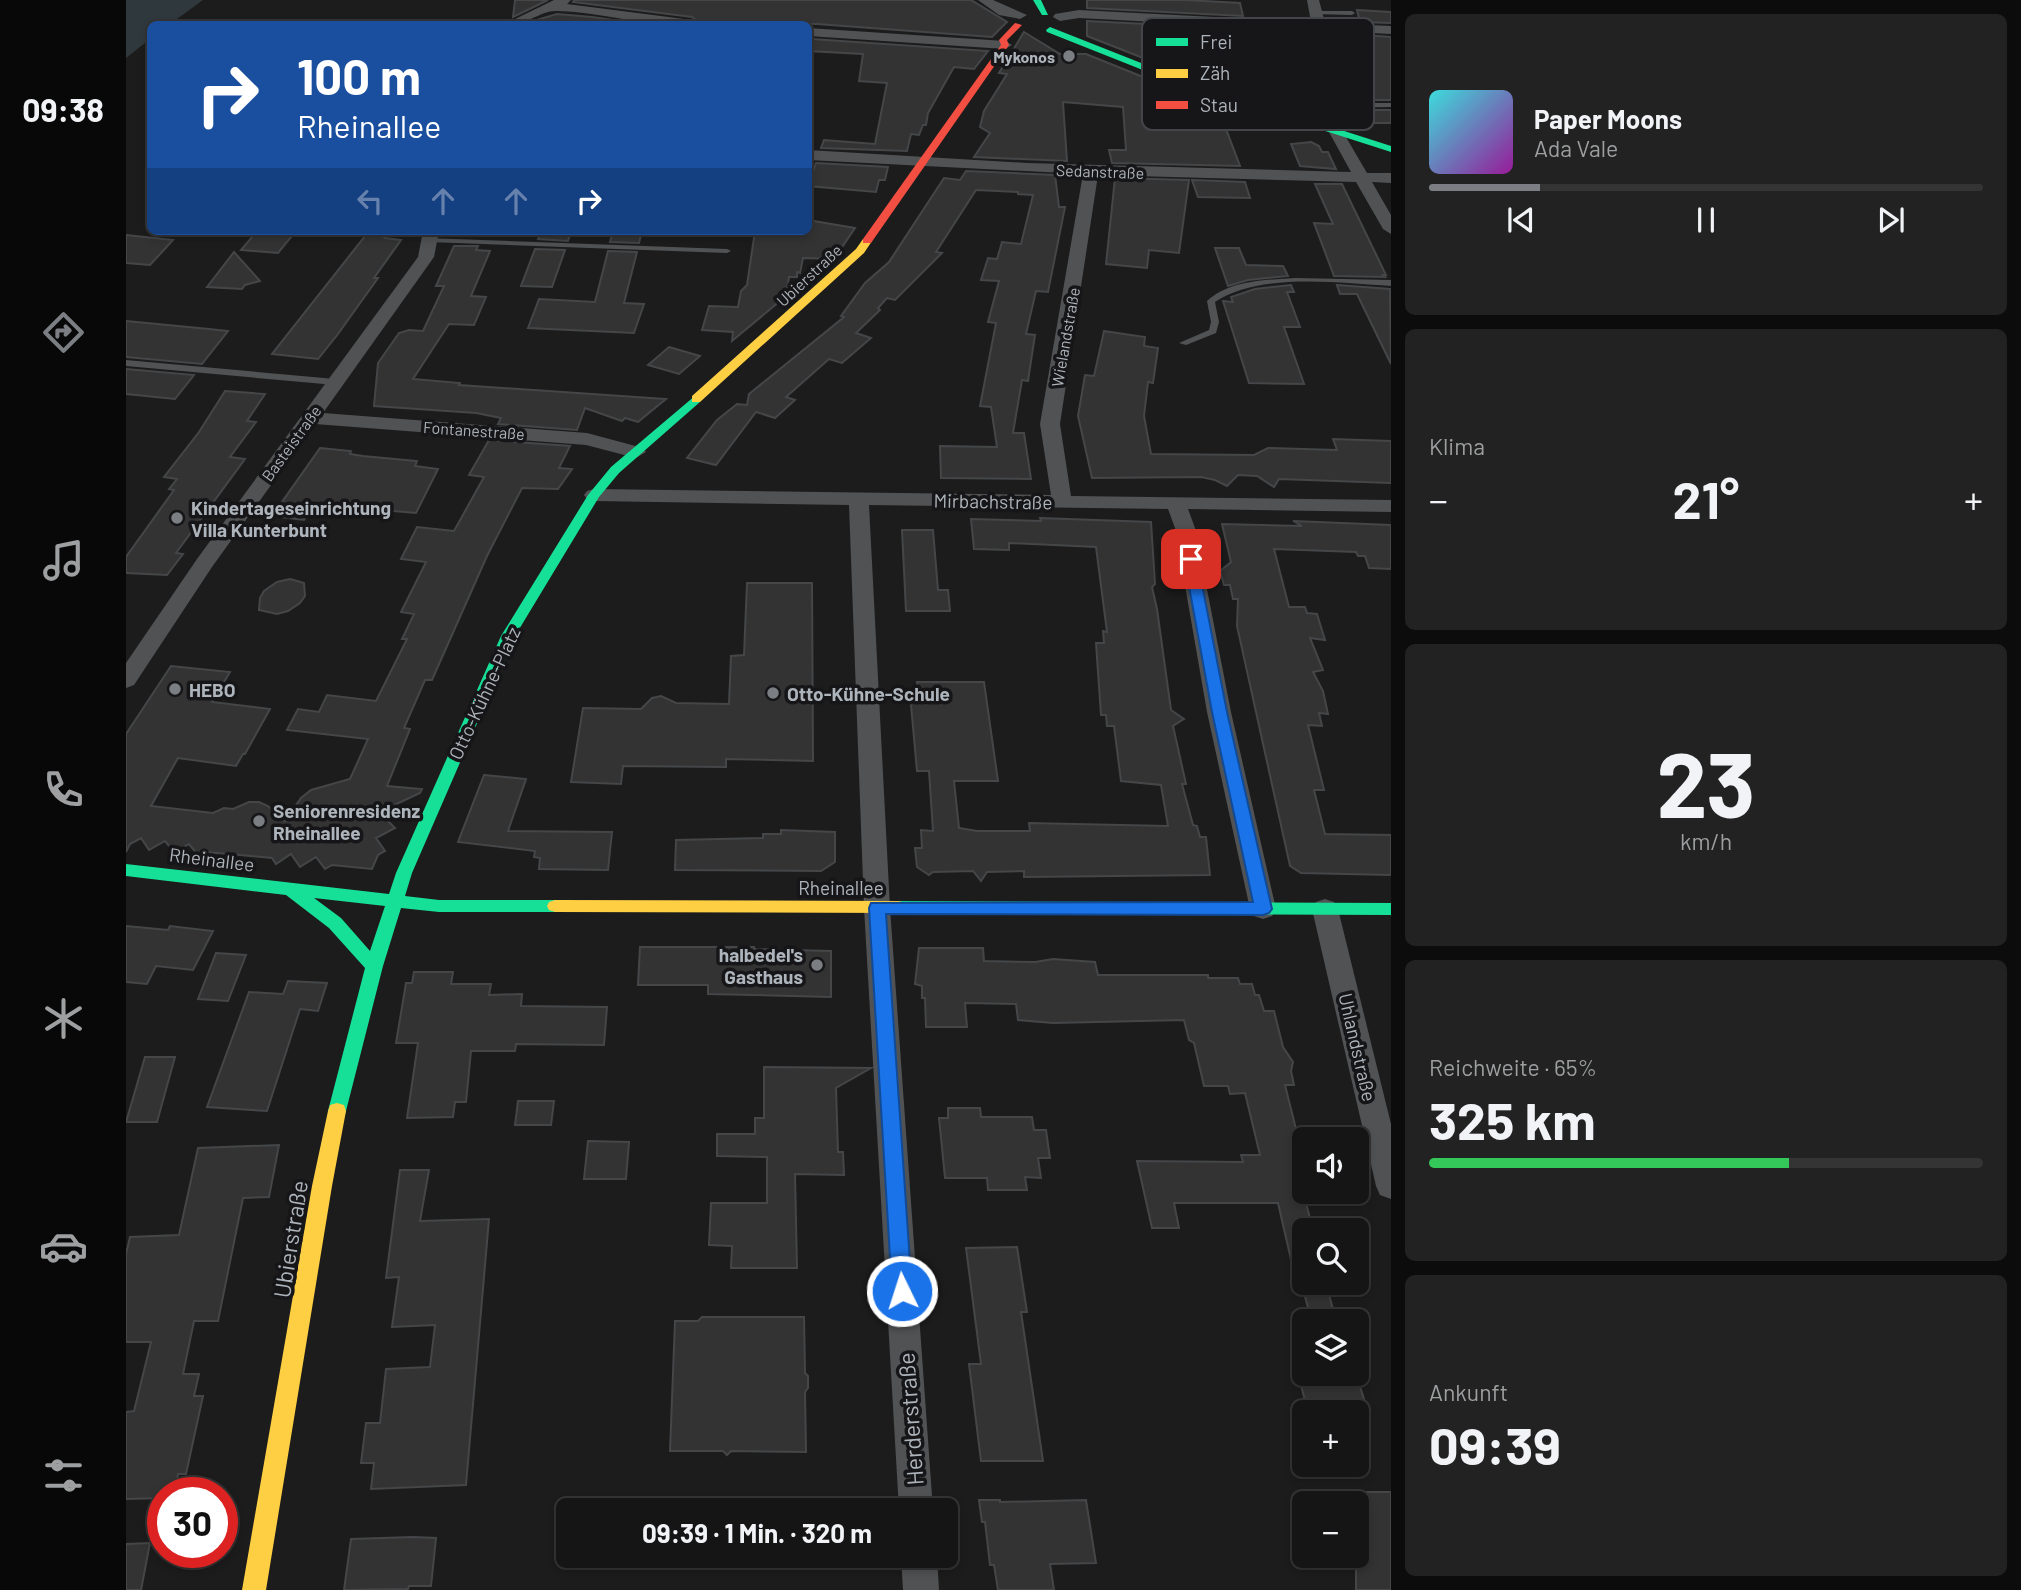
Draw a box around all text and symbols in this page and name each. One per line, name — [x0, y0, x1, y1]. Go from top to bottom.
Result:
legend — [1142, 18, 1374, 130]
text: Frei — [1200, 30, 1232, 53]
text: 100 m — [297, 46, 421, 105]
place label: Mykonos — [993, 47, 1055, 66]
marker: Mykonos — [1061, 48, 1077, 64]
icon: right — [182, 49, 273, 140]
text: Zäh — [1200, 61, 1230, 84]
text: 09:38 — [22, 90, 104, 128]
text: Stau — [1200, 93, 1238, 116]
text: Paper Moons — [1534, 103, 1682, 134]
text: Rheinallee — [297, 106, 441, 144]
text: Ada Vale — [1534, 134, 1618, 162]
street label: Sedanstraße — [1056, 160, 1144, 182]
icon: left — [351, 182, 389, 220]
icon: ahead — [424, 182, 462, 220]
icon: ahead — [497, 182, 535, 220]
icon: right — [570, 182, 608, 220]
icon: previous — [1502, 201, 1540, 239]
icon: pause — [1687, 201, 1725, 239]
icon: next — [1872, 201, 1910, 239]
street label: Ubierstraße — [772, 240, 846, 310]
street label: Wielandstraße — [1047, 286, 1083, 388]
icon: directions — [39, 308, 88, 357]
street label: Basteistraße — [257, 401, 325, 485]
street label: Fontanestraße — [423, 417, 525, 443]
text: Klima — [1429, 432, 1485, 460]
text: 21° — [1673, 467, 1739, 529]
text: − — [1429, 476, 1448, 522]
text: + — [1964, 476, 1983, 522]
street label: Mirbachstraße — [933, 488, 1053, 514]
place label: Kindertageseinrichtung Villa Kunterbunt — [191, 496, 391, 541]
marker: Kindertageseinrichtung Villa Kunterbunt — [169, 510, 185, 526]
pin — [1161, 529, 1221, 589]
icon: music — [39, 536, 88, 585]
icon: arrive — [1172, 540, 1210, 578]
street label: Otto-Kühne-Platz — [443, 623, 525, 763]
place label: HEBO — [189, 678, 236, 701]
marker: HEBO — [167, 681, 183, 697]
place label: Otto-Kühne-Schule — [787, 682, 950, 705]
marker: Otto-Kühne-Schule — [765, 685, 781, 701]
text: 23 — [1657, 727, 1755, 836]
icon: phone — [39, 765, 88, 814]
place label: Seniorenresidenz Rheinallee — [273, 799, 420, 844]
marker: Seniorenresidenz Rheinallee — [251, 813, 267, 829]
text: km/h — [1680, 827, 1732, 855]
street label: Rheinallee — [168, 842, 256, 876]
street label: Rheinallee — [798, 876, 884, 899]
place label: halbedel's Gasthaus — [719, 943, 803, 988]
marker: halbedel's Gasthaus — [809, 957, 825, 973]
street label: Uhlandstraße — [1334, 991, 1382, 1103]
icon: climate — [39, 994, 88, 1043]
text: Reichweite · 65% — [1429, 1053, 1597, 1081]
text: 325 km — [1429, 1088, 1596, 1150]
map controls — [1292, 1127, 1369, 1568]
button: sound — [1292, 1127, 1369, 1204]
street label: Ubierstraße — [267, 1178, 313, 1300]
button: search — [1292, 1218, 1369, 1295]
icon: car — [39, 1222, 88, 1271]
position arrow — [865, 1254, 939, 1328]
button: layers — [1292, 1309, 1369, 1386]
street label: Herderstraße — [891, 1352, 929, 1486]
text: Ankunft — [1429, 1378, 1508, 1406]
button: + — [1292, 1400, 1369, 1477]
text: 09:39 — [1429, 1413, 1561, 1475]
icon: filters — [39, 1451, 88, 1500]
speed limit sign: 30 — [147, 1477, 238, 1568]
button: − — [1292, 1491, 1369, 1568]
text: 09:39 · 1 Min. · 320 m — [642, 1517, 872, 1548]

